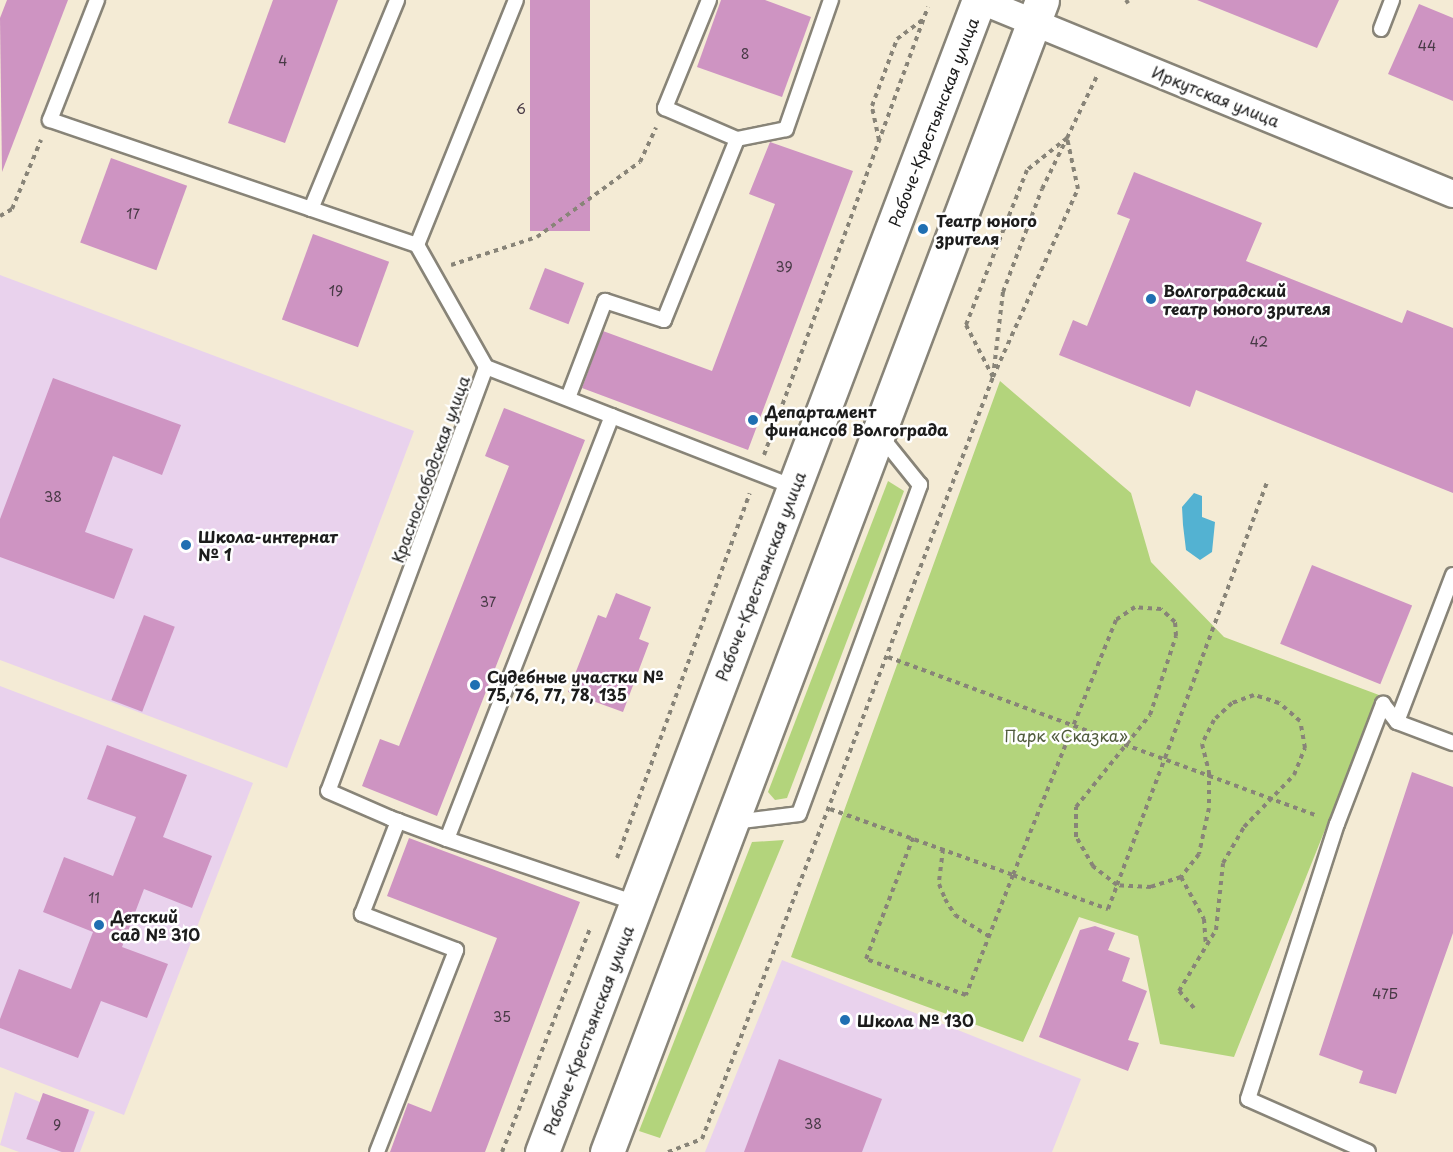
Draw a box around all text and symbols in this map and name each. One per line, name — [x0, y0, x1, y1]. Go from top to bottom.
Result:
street label: Рабоче-Крестьянская улица — [884, 14, 982, 230]
house number: 44 — [1418, 38, 1436, 54]
house number: 8 — [741, 46, 749, 62]
house number: 4 — [278, 53, 288, 69]
street label: Иркутская улица — [1149, 62, 1283, 130]
house number: 6 — [516, 101, 526, 117]
house number: 17 — [126, 206, 140, 222]
place label: Театр юного зрителя — [936, 210, 1037, 248]
marker: Театр юного зрителя — [914, 220, 932, 238]
house number: 39 — [775, 259, 793, 275]
place label: Волгоградский театр юного зрителя — [1163, 280, 1332, 318]
house number: 19 — [329, 283, 343, 299]
marker: Волгоградский театр юного зрителя — [1144, 292, 1158, 306]
house number: 42 — [1250, 334, 1268, 350]
street label: Краснослободская улица — [387, 373, 473, 565]
place label: Департамент финансов Волгограда — [765, 401, 949, 439]
marker: Департамент финансов Волгограда — [746, 413, 760, 427]
street label: Рабоче-Крестьянская улица — [711, 468, 809, 684]
house number: 38 — [44, 489, 62, 505]
place label: Школа-интернат № 1 — [198, 526, 338, 564]
marker: Школа-интернат № 1 — [179, 538, 193, 552]
house number: 37 — [480, 594, 496, 610]
place label: Судебные участки № 75, 76, 77, 78, 135 — [487, 666, 665, 704]
marker: Судебные участки № 75, 76, 77, 78, 135 — [468, 678, 482, 692]
park label: Парк «Сказка» — [1004, 725, 1128, 745]
house number: 11 — [88, 890, 100, 906]
place label: Детский сад № 310 — [111, 906, 200, 944]
marker: Детский сад № 310 — [92, 918, 106, 932]
street label: Рабоче-Крестьянская улица — [539, 922, 637, 1138]
house number: 47Б — [1372, 986, 1398, 1002]
house number: 35 — [493, 1009, 511, 1025]
place label: Школа № 130 — [857, 1010, 975, 1030]
marker: Школа № 130 — [838, 1013, 852, 1027]
house number: 38 — [804, 1116, 822, 1132]
house number: 9 — [53, 1117, 61, 1133]

